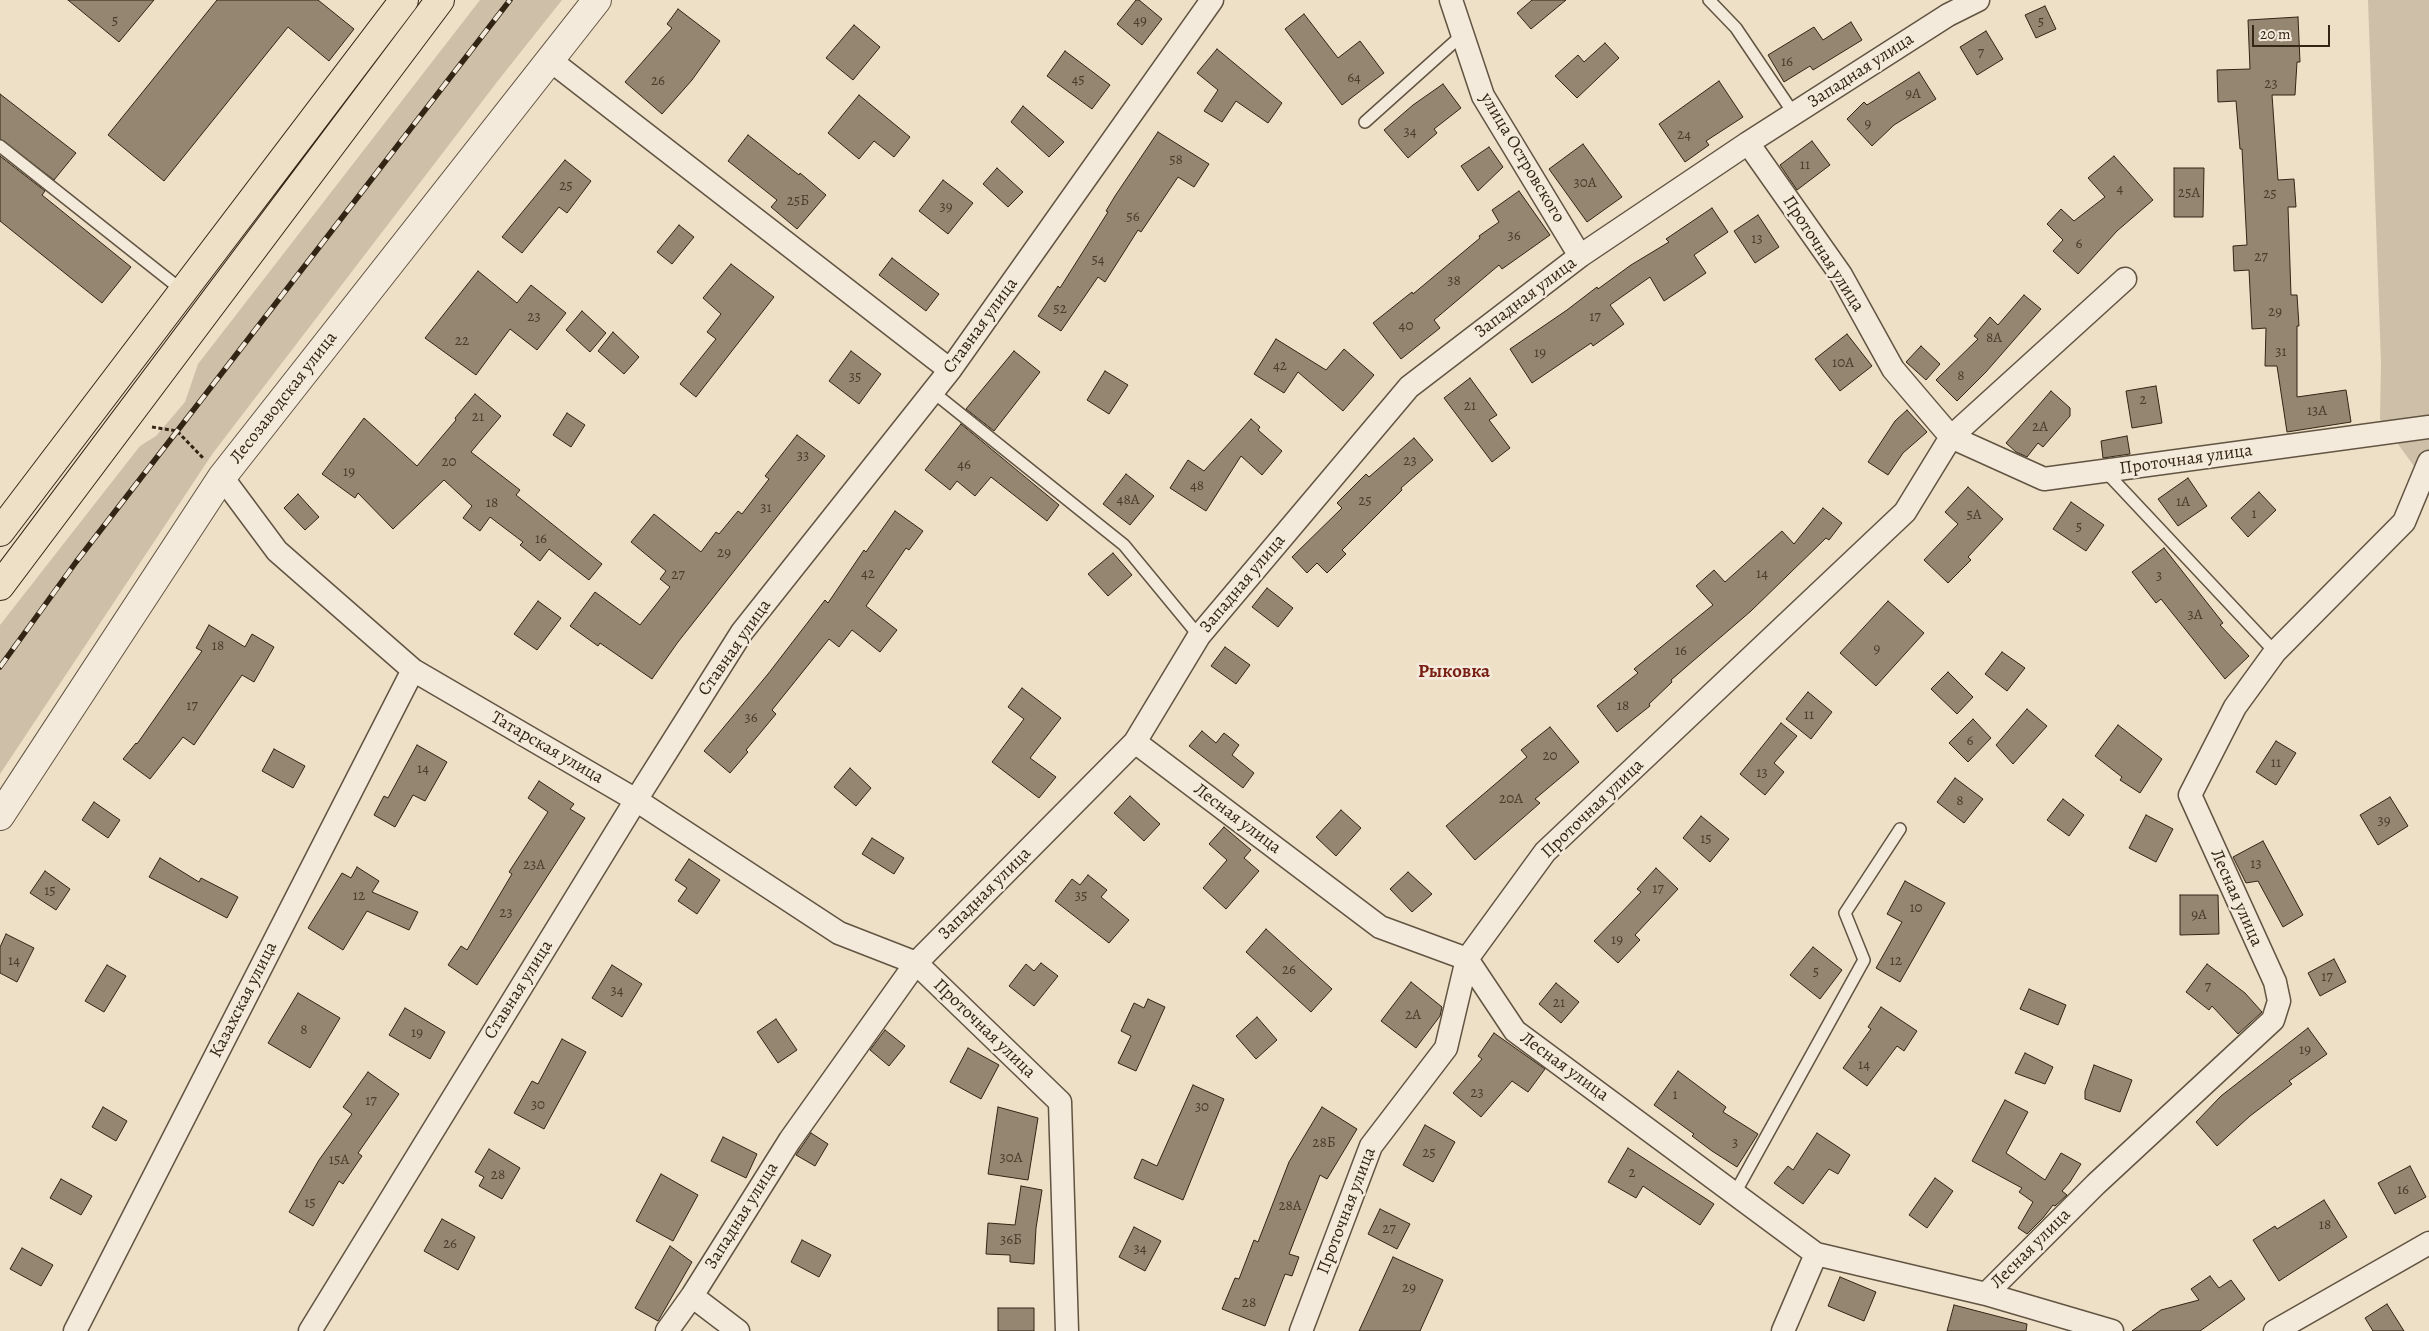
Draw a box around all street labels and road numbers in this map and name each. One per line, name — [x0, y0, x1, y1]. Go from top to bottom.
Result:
street label: Западная улица — [1804, 29, 1918, 113]
street label: улица Островского — [1475, 89, 1569, 227]
street label: Проточная улица — [1777, 192, 1869, 316]
street label: Западная улица — [1471, 253, 1581, 343]
street label: Ставная улица — [939, 274, 1023, 378]
street label: Лесозаводская улица — [226, 328, 342, 468]
street label: Проточная улица — [2118, 440, 2254, 480]
street label: Западная улица — [1195, 530, 1291, 638]
street label: Ставная улица — [694, 595, 776, 701]
street label: Татарская улица — [487, 707, 607, 789]
street label: Проточная улица — [1537, 755, 1649, 863]
street label: Лесная улица — [1189, 779, 1285, 859]
street label: Западная улица — [934, 843, 1036, 945]
street label: Лесная улица — [2205, 846, 2267, 950]
street label: Ставная улица — [480, 936, 558, 1044]
street label: Казахская улица — [205, 938, 283, 1062]
street label: Проточная улица — [928, 975, 1040, 1083]
street label: Лесная улица — [1515, 1028, 1613, 1106]
street label: Проточная улица — [1313, 1145, 1381, 1277]
street label: Западная улица — [700, 1158, 784, 1274]
street label: Лесная улица — [1986, 1204, 2076, 1294]

